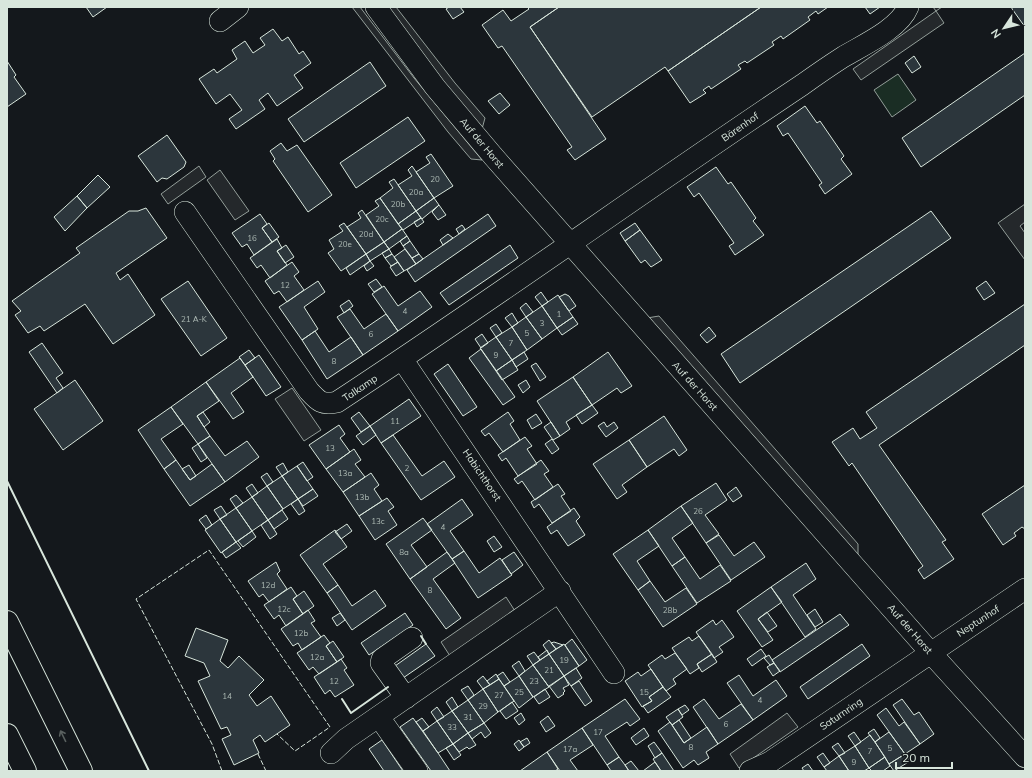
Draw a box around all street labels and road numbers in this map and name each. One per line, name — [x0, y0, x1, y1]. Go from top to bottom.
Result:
street label: Bärenhof — [719, 109, 762, 145]
street label: Auf der Horst — [457, 115, 507, 171]
street label: Auf der Horst — [669, 359, 721, 414]
street label: Talkamp — [340, 372, 380, 404]
street label: Habichthorst — [460, 447, 504, 504]
street label: Auf der Horst — [885, 601, 936, 657]
street label: Neptunhof — [954, 602, 1003, 640]
street label: Saturnring — [817, 695, 865, 733]

